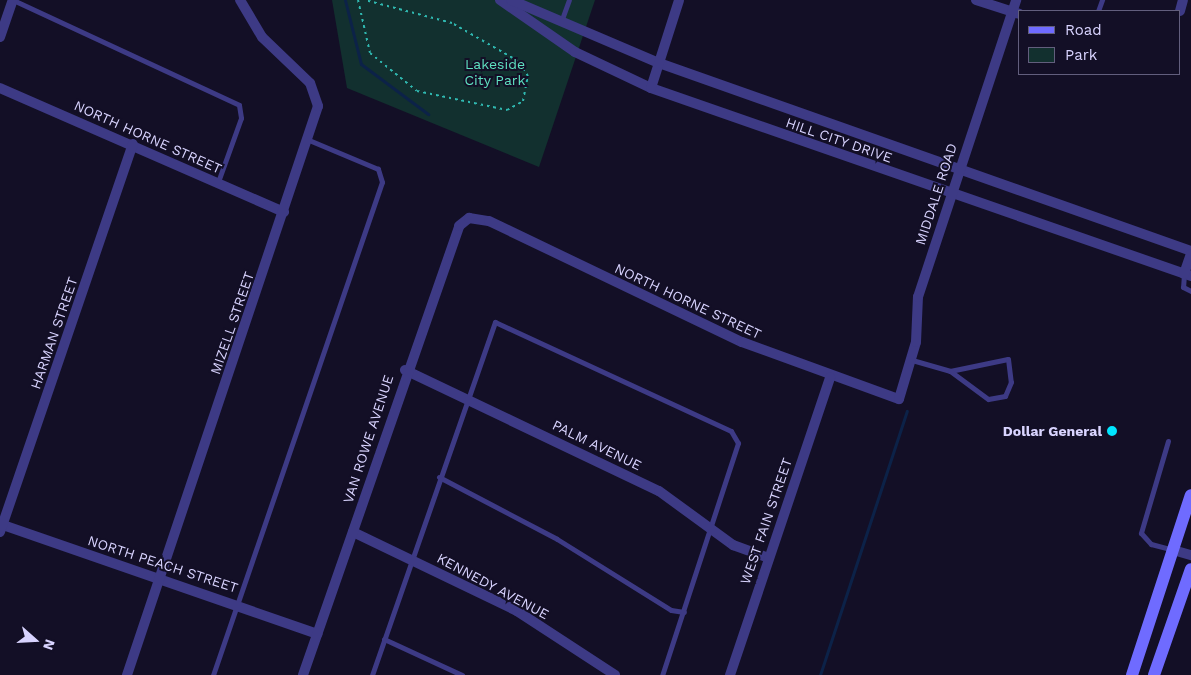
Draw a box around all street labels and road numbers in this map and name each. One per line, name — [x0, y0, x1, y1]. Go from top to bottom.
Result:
street label: NORTH HORNE STREET — [72, 97, 224, 177]
street label: HILL CITY DRIVE — [783, 114, 895, 166]
street label: MIDDALE ROAD — [912, 141, 960, 247]
street label: NORTH HORNE STREET — [612, 260, 764, 342]
street label: MIZELL STREET — [206, 269, 258, 377]
street label: HARMAN STREET — [27, 275, 81, 391]
street label: VAN ROWE AVENUE — [339, 372, 397, 506]
street label: PALM AVENUE — [549, 416, 645, 474]
street label: WEST FAIN STREET — [736, 455, 796, 587]
street label: NORTH PEACH STREET — [86, 532, 240, 596]
street label: KENNEDY AVENUE — [434, 549, 552, 623]

